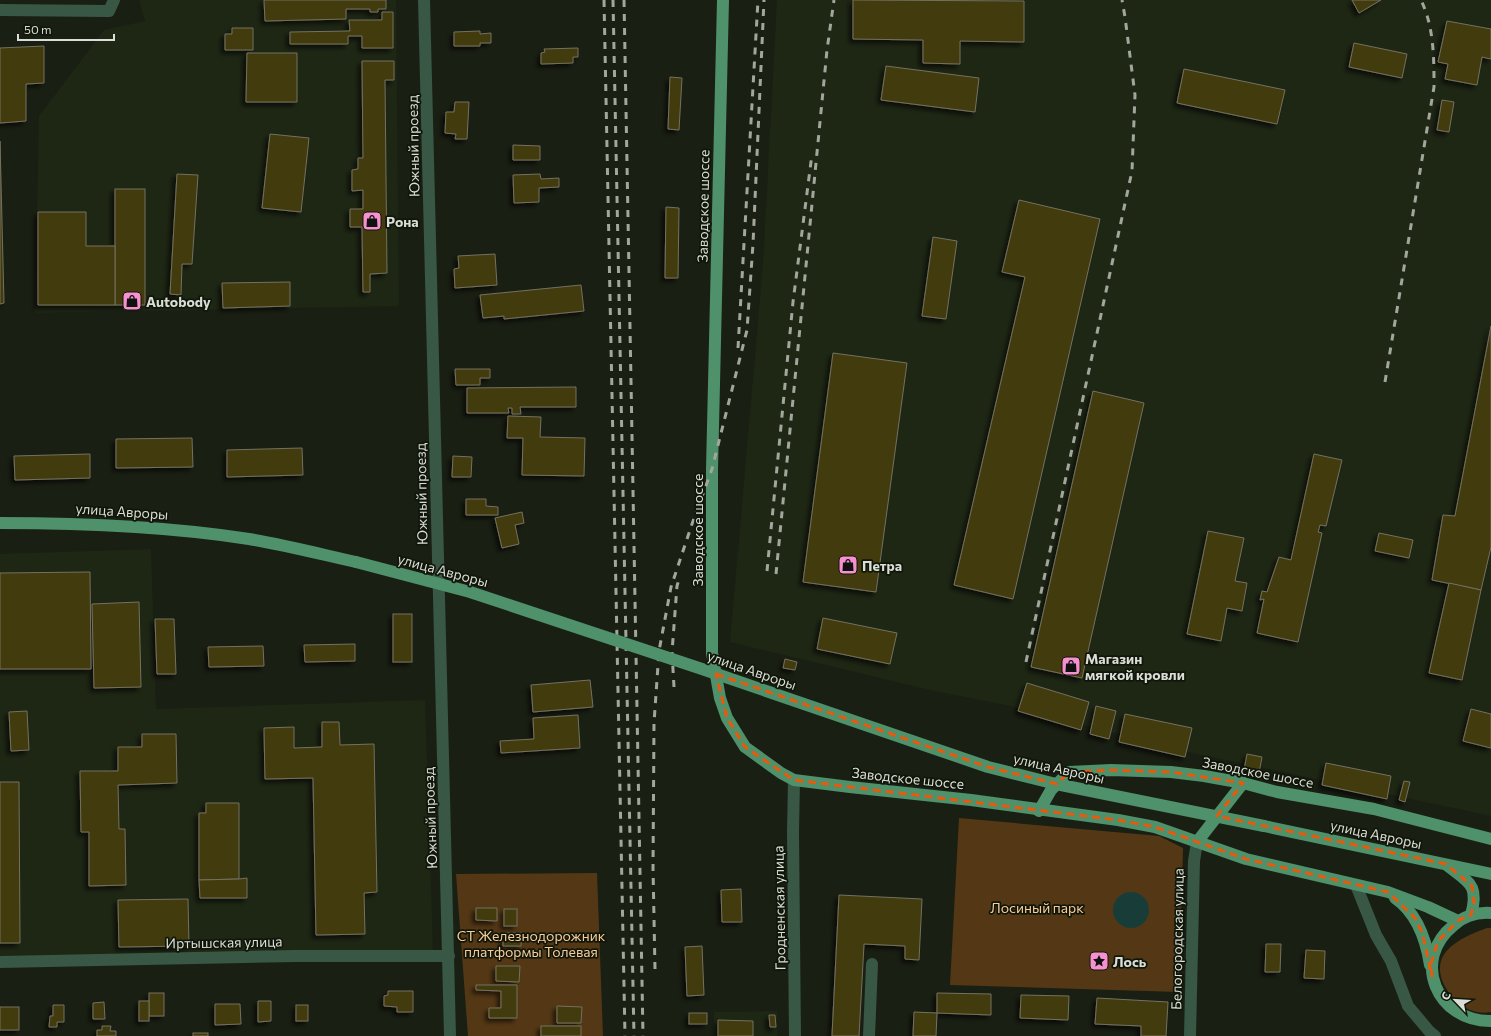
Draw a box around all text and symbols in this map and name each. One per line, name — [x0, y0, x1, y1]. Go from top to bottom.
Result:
scale bar — [18, 16, 114, 42]
text: 50 m — [24, 22, 52, 36]
street label: Южный проезд — [404, 95, 422, 197]
street label: Заводское шоссе — [694, 149, 712, 263]
shop icon: Рона — [361, 210, 383, 232]
place label: Рона — [386, 213, 419, 230]
shop icon: Autobody — [121, 290, 143, 312]
place label: Autobody — [146, 293, 211, 310]
street label: Южный проезд — [412, 443, 430, 545]
street label: Заводское шоссе — [689, 474, 706, 586]
street label: улица Авроры — [75, 499, 169, 523]
street label: улица Авроры — [396, 550, 490, 590]
shop icon: Петра — [837, 554, 859, 576]
place label: Петра — [862, 557, 902, 574]
street label: улица Авроры — [705, 647, 799, 693]
place label: Магазин мягкой кровли — [1085, 650, 1185, 683]
shop icon: Магазин мягкой кровли — [1060, 655, 1082, 677]
street label: улица Авроры — [1012, 749, 1106, 787]
street label: Заводское шоссе — [1201, 753, 1315, 791]
street label: Заводское шоссе — [851, 764, 965, 792]
street label: Южный проезд — [420, 767, 440, 869]
street label: улица Авроры — [1329, 816, 1423, 852]
street label: Гродненская улица — [769, 845, 789, 971]
street label: Белогородская улица — [1167, 868, 1187, 1010]
park label: Лосиный парк — [990, 899, 1084, 916]
park label: СТ Железнодорожник платформы Толевая — [457, 927, 606, 960]
street label: Иртышская улица — [165, 932, 283, 952]
place icon: Лось — [1088, 950, 1110, 972]
place label: Лось — [1113, 953, 1147, 970]
north arrow — [1435, 980, 1475, 1020]
text: С — [1438, 989, 1453, 1002]

